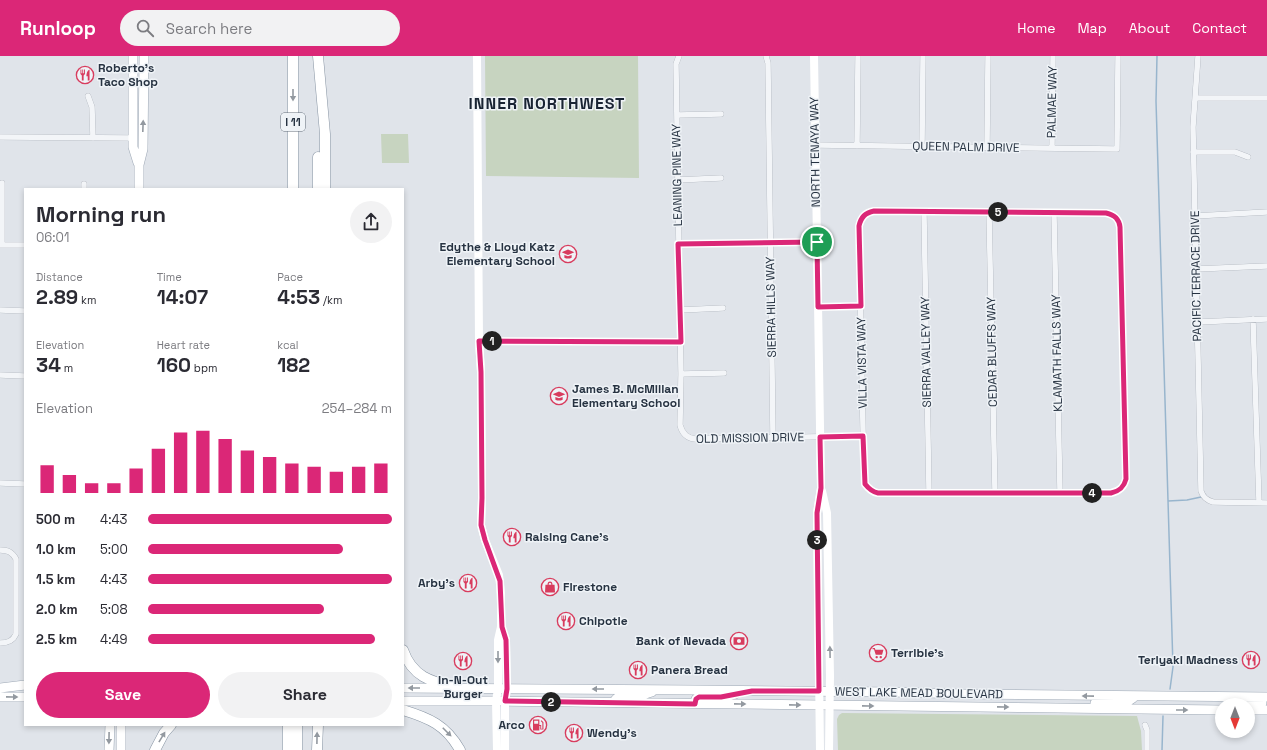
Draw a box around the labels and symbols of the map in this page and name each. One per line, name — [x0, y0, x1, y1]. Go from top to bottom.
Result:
place label: Roberto's Taco Shop — [98, 60, 158, 90]
restaurant icon: Roberto's Taco Shop — [75, 65, 95, 85]
street label: PALMAE WAY — [1043, 65, 1061, 138]
one-way arrow — [290, 89, 296, 102]
district label: INNER NORTHWEST — [468, 93, 626, 114]
street label: NORTH TENAYA WAY — [806, 96, 824, 207]
road number: I 11 — [281, 113, 305, 131]
one-way arrow — [140, 120, 147, 132]
street label: LEANING PINE WAY — [668, 123, 686, 227]
street label: QUEEN PALM DRIVE — [912, 138, 1020, 156]
pin: 5 — [988, 202, 1008, 222]
street label: PACIFIC TERRACE DRIVE — [1187, 210, 1205, 342]
pin — [800, 225, 834, 259]
place label: Edythe & Lloyd Katz Elementary School — [439, 239, 555, 269]
school or university icon: Edythe & Lloyd Katz Elementary School — [558, 244, 578, 264]
street label: SIERRA HILLS WAY — [762, 256, 780, 358]
street label: KLAMATH FALLS WAY — [1048, 293, 1066, 412]
street label: SIERRA VALLEY WAY — [917, 296, 935, 408]
street label: CEDAR BLUFFS WAY — [983, 296, 1001, 407]
street label: VILLA VISTA WAY — [853, 316, 871, 409]
pin: 1 — [482, 331, 502, 351]
place label: James B. McMillan Elementary School — [572, 381, 680, 411]
school or university icon: James B. McMillan Elementary School — [549, 386, 569, 406]
street label: OLD MISSION DRIVE — [696, 429, 805, 447]
pin: 4 — [1082, 483, 1102, 503]
restaurant icon: Raising Cane's — [502, 527, 522, 547]
place label: Raising Cane's — [525, 529, 609, 545]
pin: 3 — [807, 530, 827, 550]
restaurant icon: Arby's — [458, 573, 478, 593]
place label: Arby's — [418, 575, 455, 591]
shop icon: Firestone — [540, 577, 560, 597]
place label: Firestone — [563, 579, 617, 595]
restaurant icon: Chipotle — [556, 611, 576, 631]
place label: Chipotle — [579, 613, 628, 629]
bank icon: Bank of Nevada — [729, 631, 749, 651]
place label: Bank of Nevada — [636, 633, 726, 649]
supermarket icon: Terrible's — [868, 643, 888, 663]
one-way arrow — [827, 645, 833, 658]
place label: Terrible's — [891, 645, 944, 661]
restaurant icon: Teriyaki Madness — [1241, 650, 1261, 670]
restaurant icon: In-N-Out Burger — [453, 651, 473, 671]
one-way arrow — [495, 651, 501, 664]
place label: Teriyaki Madness — [1138, 652, 1238, 668]
restaurant icon: Panera Bread — [628, 660, 648, 680]
place label: Panera Bread — [651, 662, 728, 678]
place label: In-N-Out Burger — [438, 672, 488, 702]
street label: WEST LAKE MEAD BOULEVARD — [835, 684, 1003, 702]
one-way arrow — [407, 685, 420, 691]
one-way arrow — [591, 686, 604, 692]
pin: 2 — [541, 692, 561, 712]
one-way arrow — [1081, 693, 1094, 699]
one-way arrow — [6, 694, 19, 700]
north arrow — [1215, 698, 1255, 738]
one-way arrow — [734, 701, 747, 707]
one-way arrow — [789, 702, 802, 708]
one-way arrow — [862, 703, 875, 709]
one-way arrow — [997, 704, 1010, 710]
one-way arrow — [1176, 706, 1188, 713]
fuel station icon: Arco — [528, 715, 548, 735]
place label: Arco — [498, 717, 525, 733]
restaurant icon: Wendy's — [564, 723, 584, 743]
place label: Wendy's — [587, 725, 637, 741]
one-way arrow — [442, 727, 452, 737]
one-way arrow — [106, 731, 112, 744]
one-way arrow — [314, 731, 320, 744]
one-way arrow — [158, 732, 166, 742]

